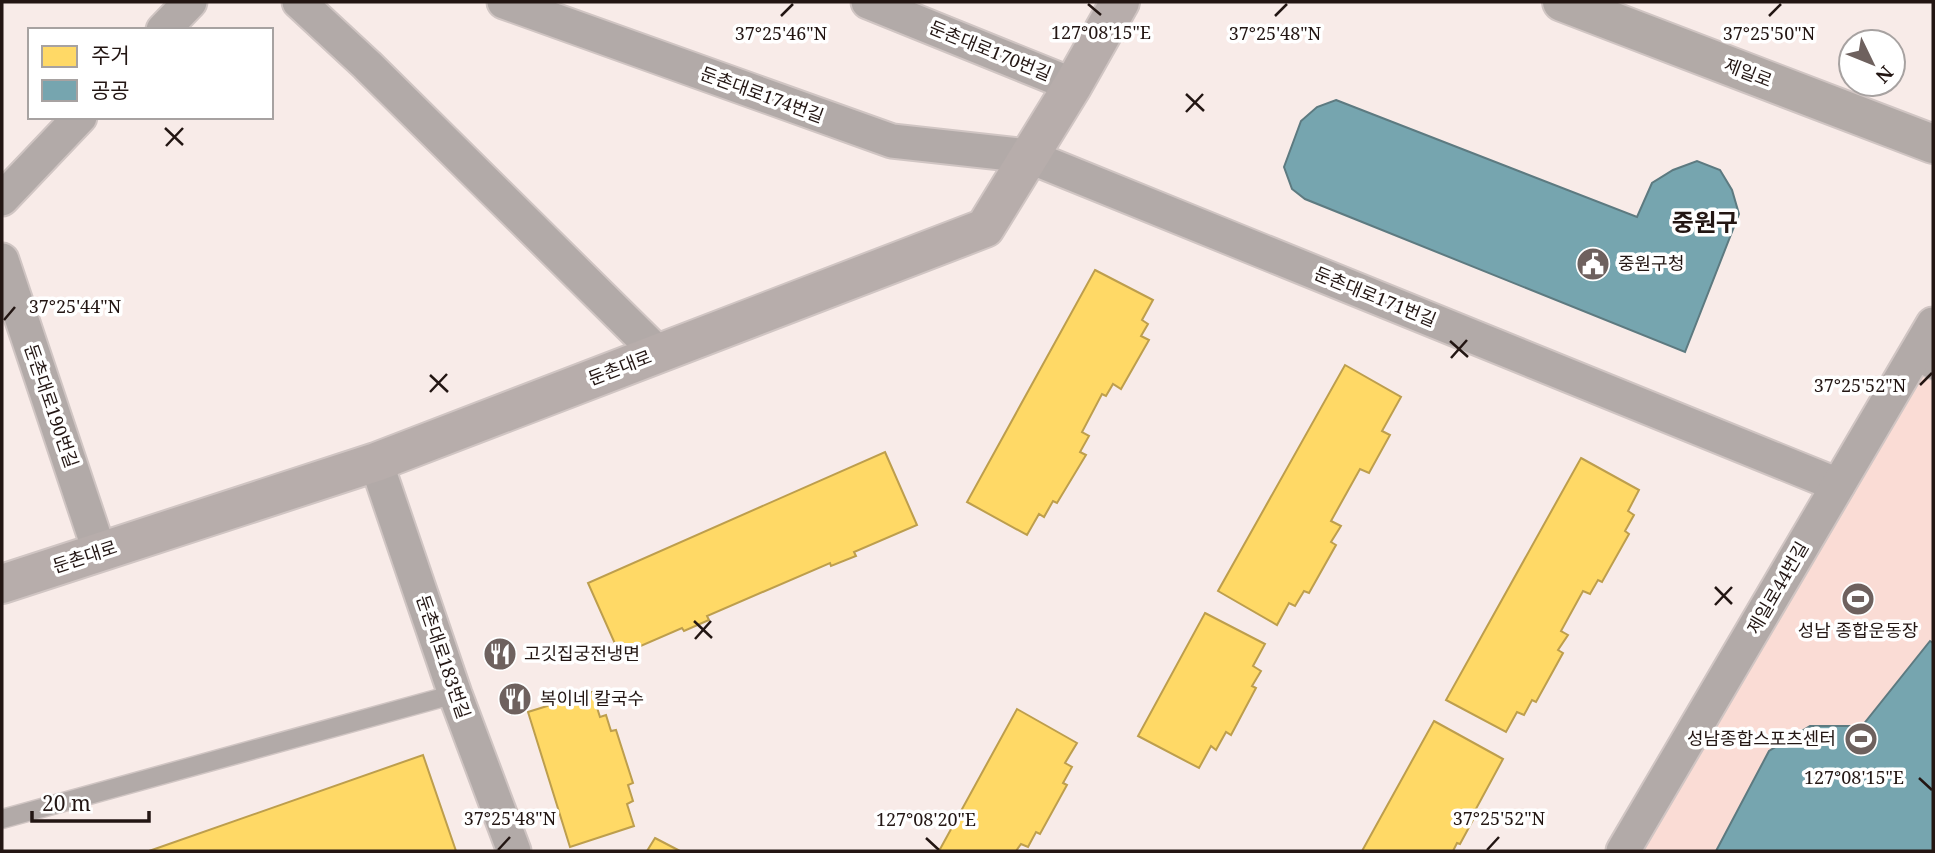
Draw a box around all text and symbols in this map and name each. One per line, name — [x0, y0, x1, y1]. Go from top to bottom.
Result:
street label: 둔촌대로170번길 — [926, 15, 1055, 85]
text: 127°08'15"E — [1051, 20, 1151, 44]
text: 37°25'46"N — [735, 21, 828, 45]
text: 37°25'48"N — [1229, 21, 1322, 45]
text: 37°25'50"N — [1723, 21, 1816, 45]
legend — [28, 28, 273, 119]
north arrow — [1837, 28, 1907, 98]
text: 주거 — [91, 41, 130, 69]
street label: 제일로 — [1721, 52, 1776, 92]
text: N — [1870, 60, 1899, 89]
street label: 둔촌대로174번길 — [697, 61, 827, 127]
text: 공공 — [91, 76, 130, 104]
district label: 중원구 — [1672, 205, 1738, 238]
public building icon: 중원구청 — [1574, 245, 1612, 283]
place label: 중원구청 — [1618, 251, 1684, 275]
street label: 둔촌대로171번길 — [1311, 261, 1440, 331]
text: 37°25'44"N — [29, 294, 122, 318]
street label: 둔촌대로190번길 — [20, 341, 84, 471]
street label: 둔촌대로 — [584, 344, 655, 390]
text: 37°25'52"N — [1814, 373, 1907, 397]
street label: 둔촌대로 — [49, 534, 120, 578]
street label: 제일로44번길 — [1741, 537, 1813, 638]
sports icon: 성남 종합운동장 — [1839, 580, 1877, 618]
street label: 둔촌대로183번길 — [412, 592, 476, 722]
place label: 성남 종합운동장 — [1798, 618, 1918, 642]
restaurant icon: 고깃집궁전냉면 — [481, 635, 519, 673]
place label: 고깃집궁전냉면 — [524, 641, 640, 665]
restaurant icon: 복이네 칼국수 — [496, 680, 534, 718]
place label: 복이네 칼국수 — [540, 686, 644, 710]
sports icon: 성남종합스포츠센터 — [1842, 720, 1880, 758]
place label: 성남종합스포츠센터 — [1687, 726, 1836, 750]
text: 127°08'15"E — [1804, 765, 1904, 789]
scale bar — [32, 780, 149, 824]
text: 20 m — [42, 789, 91, 817]
text: 37°25'48"N — [464, 806, 557, 830]
text: 37°25'52"N — [1453, 806, 1546, 830]
text: 127°08'20"E — [876, 807, 976, 831]

